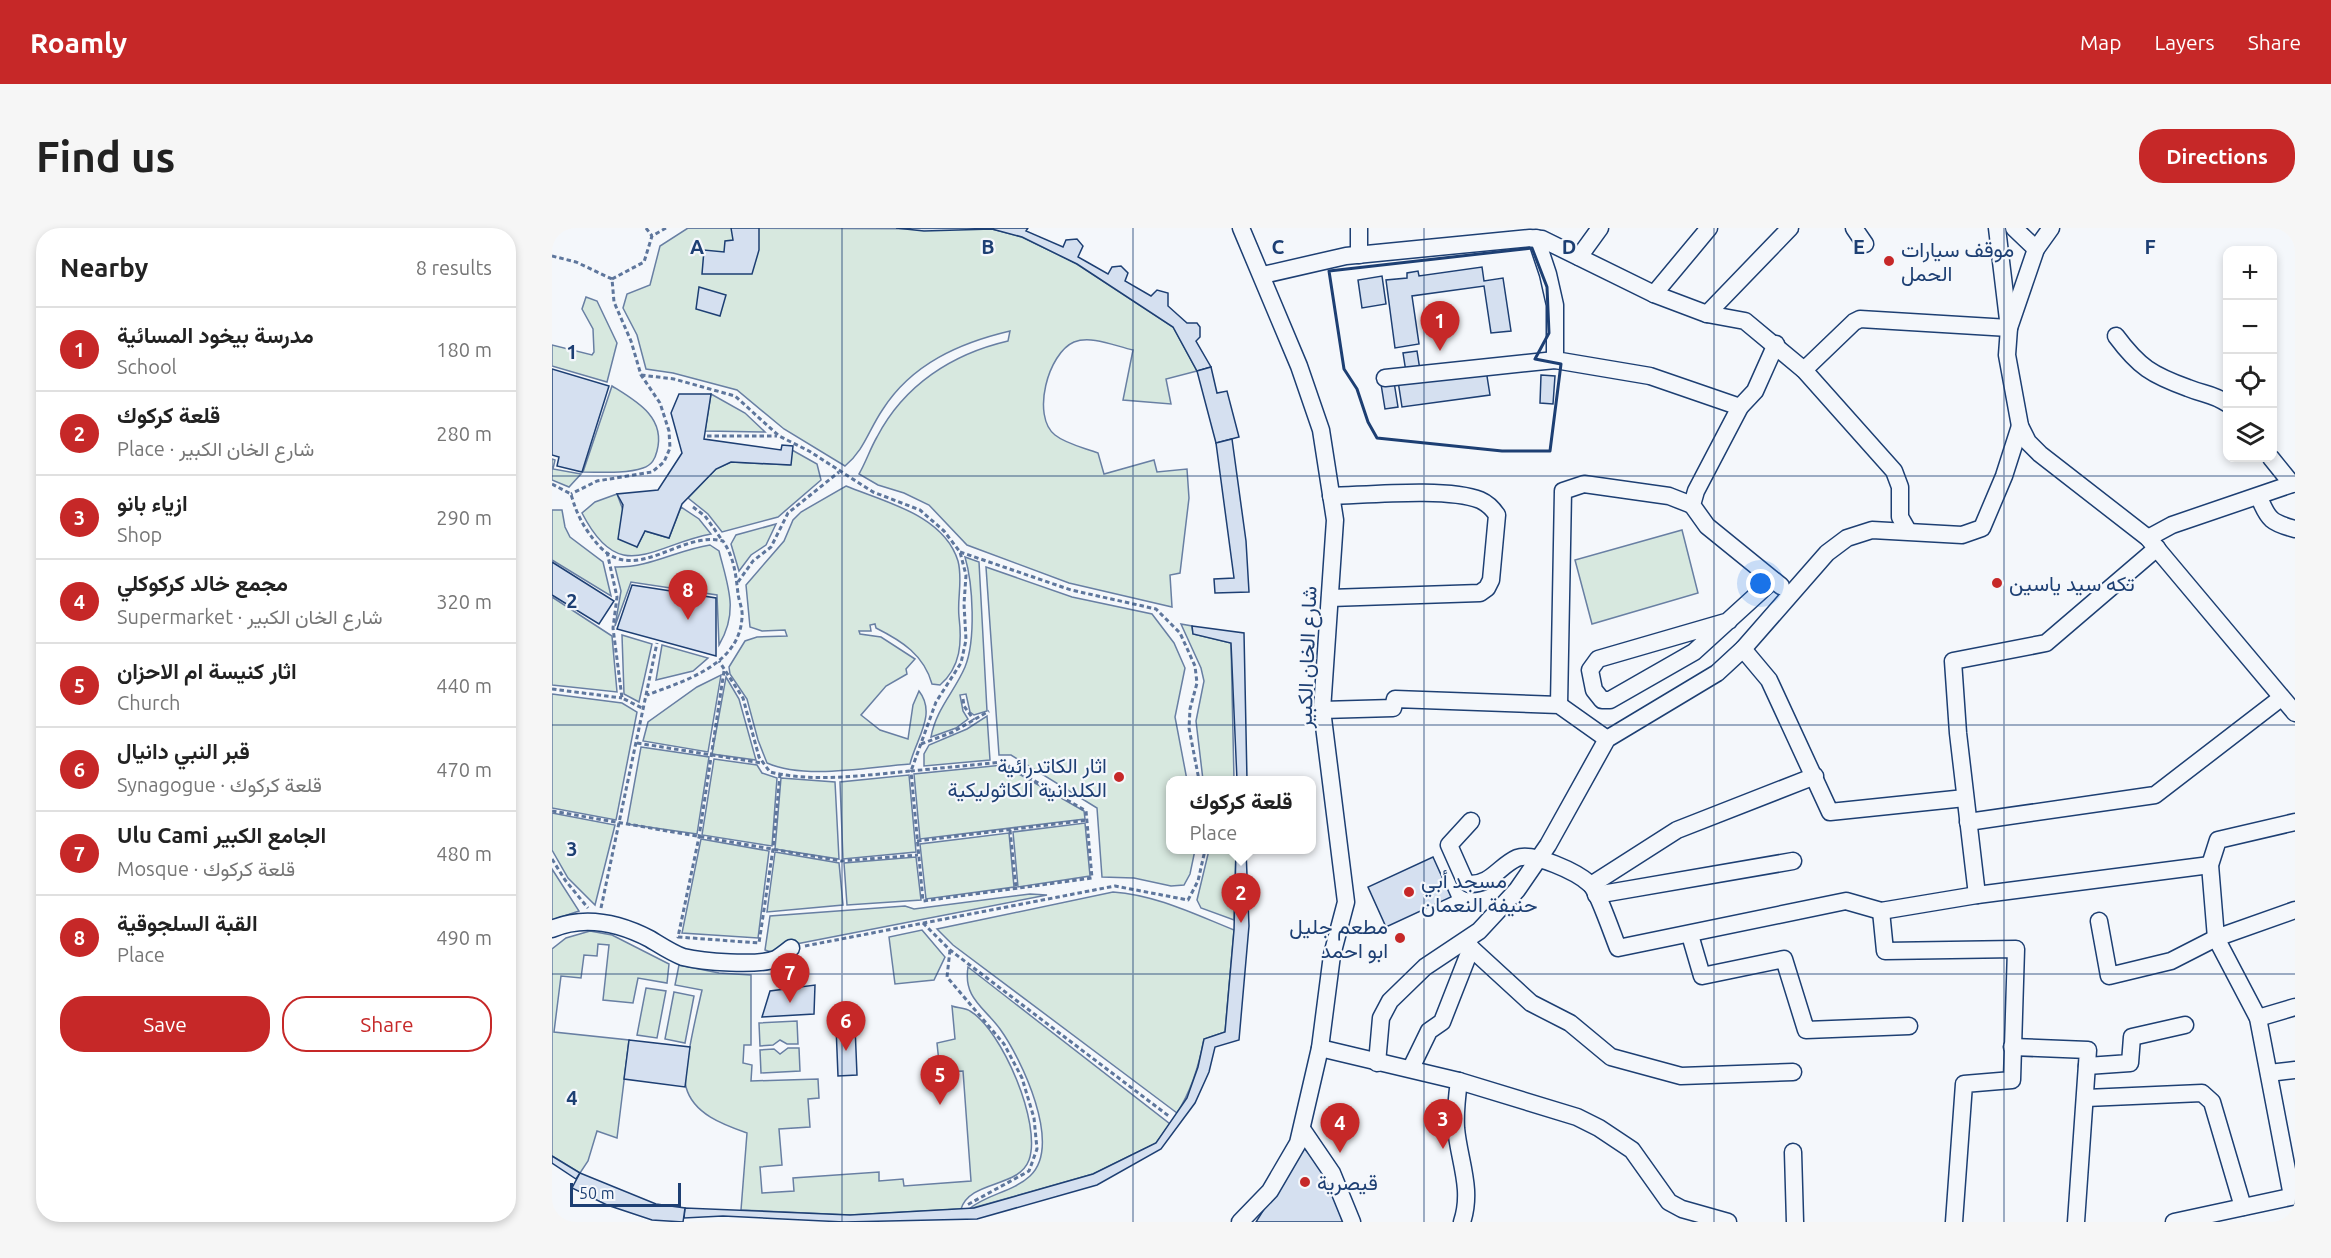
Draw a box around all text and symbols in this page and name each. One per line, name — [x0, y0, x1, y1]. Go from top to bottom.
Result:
text: Roamly — [30, 27, 127, 58]
text: Map — [2080, 30, 2121, 54]
text: Layers — [2154, 30, 2215, 54]
text: Share — [2248, 30, 2301, 54]
button: Directions — [2139, 129, 2295, 183]
text: Find us — [36, 133, 175, 180]
text: A — [690, 235, 704, 258]
text: B — [981, 235, 995, 258]
text: C — [1272, 235, 1285, 258]
text: D — [1562, 235, 1576, 258]
text: E — [1853, 235, 1865, 258]
text: F — [2144, 235, 2156, 258]
place label: موقف سيارات الحمل — [1901, 237, 2014, 286]
map controls — [2223, 246, 2277, 462]
button: + — [2223, 246, 2277, 300]
text: Nearby — [60, 253, 148, 282]
marker: موقف سيارات الحمل — [1882, 254, 1896, 268]
text: 8 results — [416, 256, 492, 279]
button: − — [2223, 300, 2277, 354]
pin: 1 — [1420, 302, 1460, 351]
text: مدرسة بيخود المسائية — [117, 322, 314, 347]
text: 1 — [74, 338, 85, 361]
text: 180 m — [436, 338, 492, 361]
text: 1 — [566, 340, 578, 363]
button: locate — [2223, 354, 2277, 408]
text: School — [117, 355, 177, 378]
text: قلعة كركوك — [117, 402, 220, 427]
button: layers — [2223, 408, 2277, 462]
text: 2 — [74, 422, 85, 445]
text: 280 m — [436, 422, 492, 445]
text: Place · شارع الخان الكبير — [117, 437, 314, 460]
text: ازياء بانو — [117, 490, 188, 515]
text: 3 — [74, 506, 85, 529]
text: 290 m — [436, 506, 492, 529]
text: Shop — [117, 523, 162, 546]
your location — [1746, 569, 1775, 598]
text: مجمع خالد كركوكلي — [117, 570, 288, 595]
pin: 8 — [668, 570, 708, 620]
place label: تكه سيد ياسين — [2009, 571, 2135, 596]
marker: تكه سيد ياسين — [1990, 576, 2004, 590]
street label: شارع الخان الكبير — [1291, 586, 1323, 730]
text: 2 — [566, 589, 578, 612]
text: 4 — [74, 590, 85, 613]
text: 320 m — [436, 590, 492, 613]
text: Supermarket · شارع الخان الكبير — [117, 605, 383, 628]
text: اثار كنيسة ام الاحزان — [117, 658, 297, 683]
text: 5 — [74, 674, 85, 697]
text: 440 m — [436, 674, 492, 697]
text: Church — [117, 691, 180, 714]
text: قبر النبي دانيال — [117, 738, 250, 763]
place label: اثار الكاتدرائية الكلدانية الكاثوليكية — [948, 753, 1107, 803]
text: 6 — [74, 758, 85, 781]
text: 470 m — [436, 758, 492, 781]
marker: اثار الكاتدرائية الكلدانية الكاثوليكية — [1112, 770, 1126, 784]
text: Synagogue · قلعة كركوك — [117, 773, 322, 796]
popup — [1166, 776, 1316, 854]
text: قلعة كركوك — [1189, 788, 1293, 813]
text: Place — [1189, 821, 1237, 844]
text: Ulu Cami الجامع الكبير — [117, 822, 326, 847]
text: 3 — [566, 837, 578, 860]
text: 7 — [74, 842, 85, 865]
text: 480 m — [436, 842, 492, 865]
text: Mosque · قلعة كركوك — [117, 857, 295, 880]
place label: مسجد أبي حنيفة النعمان — [1421, 868, 1538, 917]
pin: 2 — [1222, 874, 1260, 923]
marker: مسجد أبي حنيفة النعمان — [1402, 885, 1416, 899]
text: القبة السلجوقية — [117, 910, 258, 935]
place label: مطعم جليل ابو احمد — [1289, 914, 1388, 964]
text: 8 — [74, 926, 85, 949]
text: 490 m — [436, 926, 492, 949]
marker: مطعم جليل ابو احمد — [1393, 931, 1407, 945]
text: Place — [117, 943, 165, 966]
pin: 7 — [770, 954, 810, 1003]
button: Save — [60, 996, 270, 1052]
button: Share — [282, 996, 492, 1052]
pin: 6 — [826, 1002, 866, 1051]
pin: 5 — [920, 1056, 960, 1105]
text: 4 — [566, 1086, 578, 1109]
pin: 3 — [1424, 1100, 1462, 1149]
pin: 4 — [1320, 1104, 1360, 1153]
place label: قيصرية — [1317, 1170, 1378, 1196]
marker: قيصرية — [1298, 1175, 1312, 1189]
scale bar — [570, 1180, 681, 1208]
text: 50 m — [579, 1184, 615, 1202]

